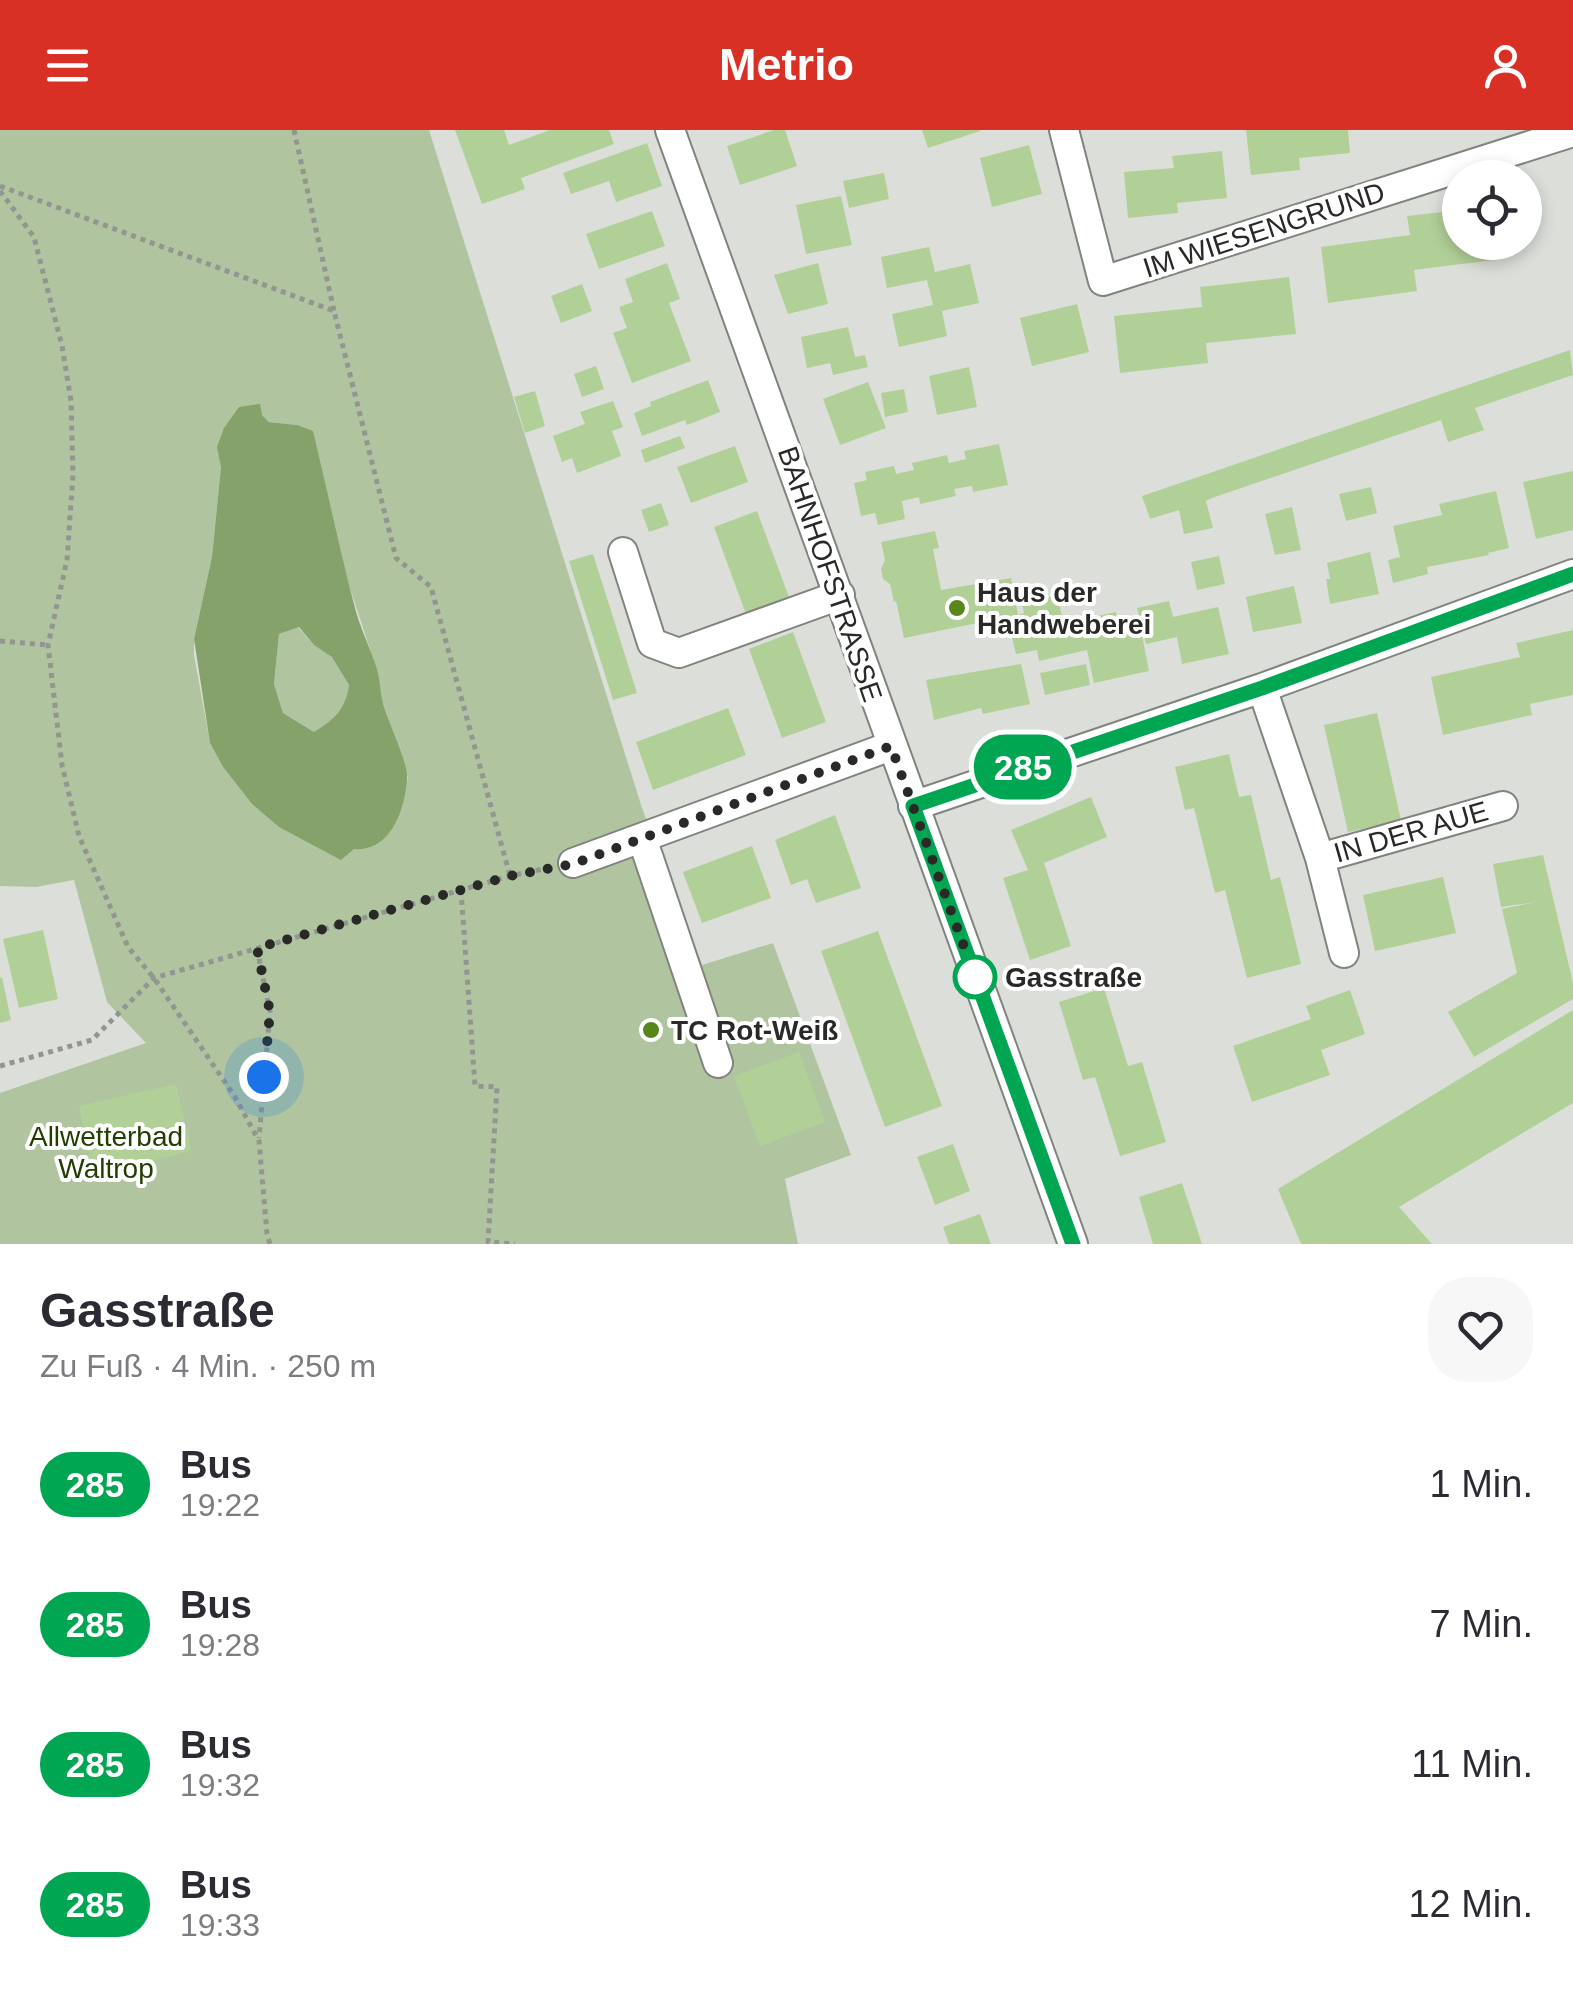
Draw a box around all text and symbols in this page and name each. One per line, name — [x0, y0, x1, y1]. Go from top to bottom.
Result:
icon: menu — [40, 38, 95, 93]
icon: person — [1478, 38, 1533, 93]
text: Metrio — [719, 39, 854, 90]
map controls — [1442, 160, 1542, 260]
button: locate — [1442, 160, 1542, 260]
street label: IM WIESENGRUND — [1139, 176, 1389, 284]
street label: BAHNHOFSTRASSE — [772, 442, 888, 706]
place label: Haus der Handweberei — [977, 577, 1151, 640]
marker: Haus der Handweberei — [946, 597, 968, 619]
line badge: 285 — [966, 734, 1080, 800]
text: 285 — [994, 748, 1052, 787]
street label: IN DER AUE — [1330, 795, 1492, 869]
marker: Gasstraße — [954, 956, 996, 998]
place label: Gasstraße — [1005, 962, 1142, 993]
place label: TC Rot-Weiß — [671, 1015, 838, 1046]
marker: TC Rot-Weiß — [640, 1019, 662, 1041]
your location — [239, 1052, 289, 1102]
park label: Allwetterbad Waltrop — [29, 1121, 183, 1184]
button: heart — [1428, 1277, 1533, 1382]
text: Gasstraße — [40, 1284, 275, 1337]
text: Zu Fuß · 4 Min. · 250 m — [40, 1348, 376, 1384]
text: Bus — [180, 1444, 252, 1486]
text: 1 Min. — [1430, 1463, 1533, 1505]
text: 285 — [66, 1465, 124, 1504]
text: 19:22 — [180, 1487, 260, 1523]
text: Bus — [180, 1584, 252, 1626]
text: 7 Min. — [1430, 1603, 1533, 1645]
text: 285 — [66, 1605, 124, 1644]
text: 19:28 — [180, 1627, 260, 1663]
text: Bus — [180, 1724, 252, 1766]
text: 11 Min. — [1411, 1743, 1533, 1785]
text: 285 — [66, 1745, 124, 1784]
text: 19:32 — [180, 1767, 260, 1803]
text: Bus — [180, 1864, 252, 1906]
text: 12 Min. — [1408, 1883, 1533, 1925]
text: 285 — [66, 1885, 124, 1924]
text: 19:33 — [180, 1907, 260, 1943]

